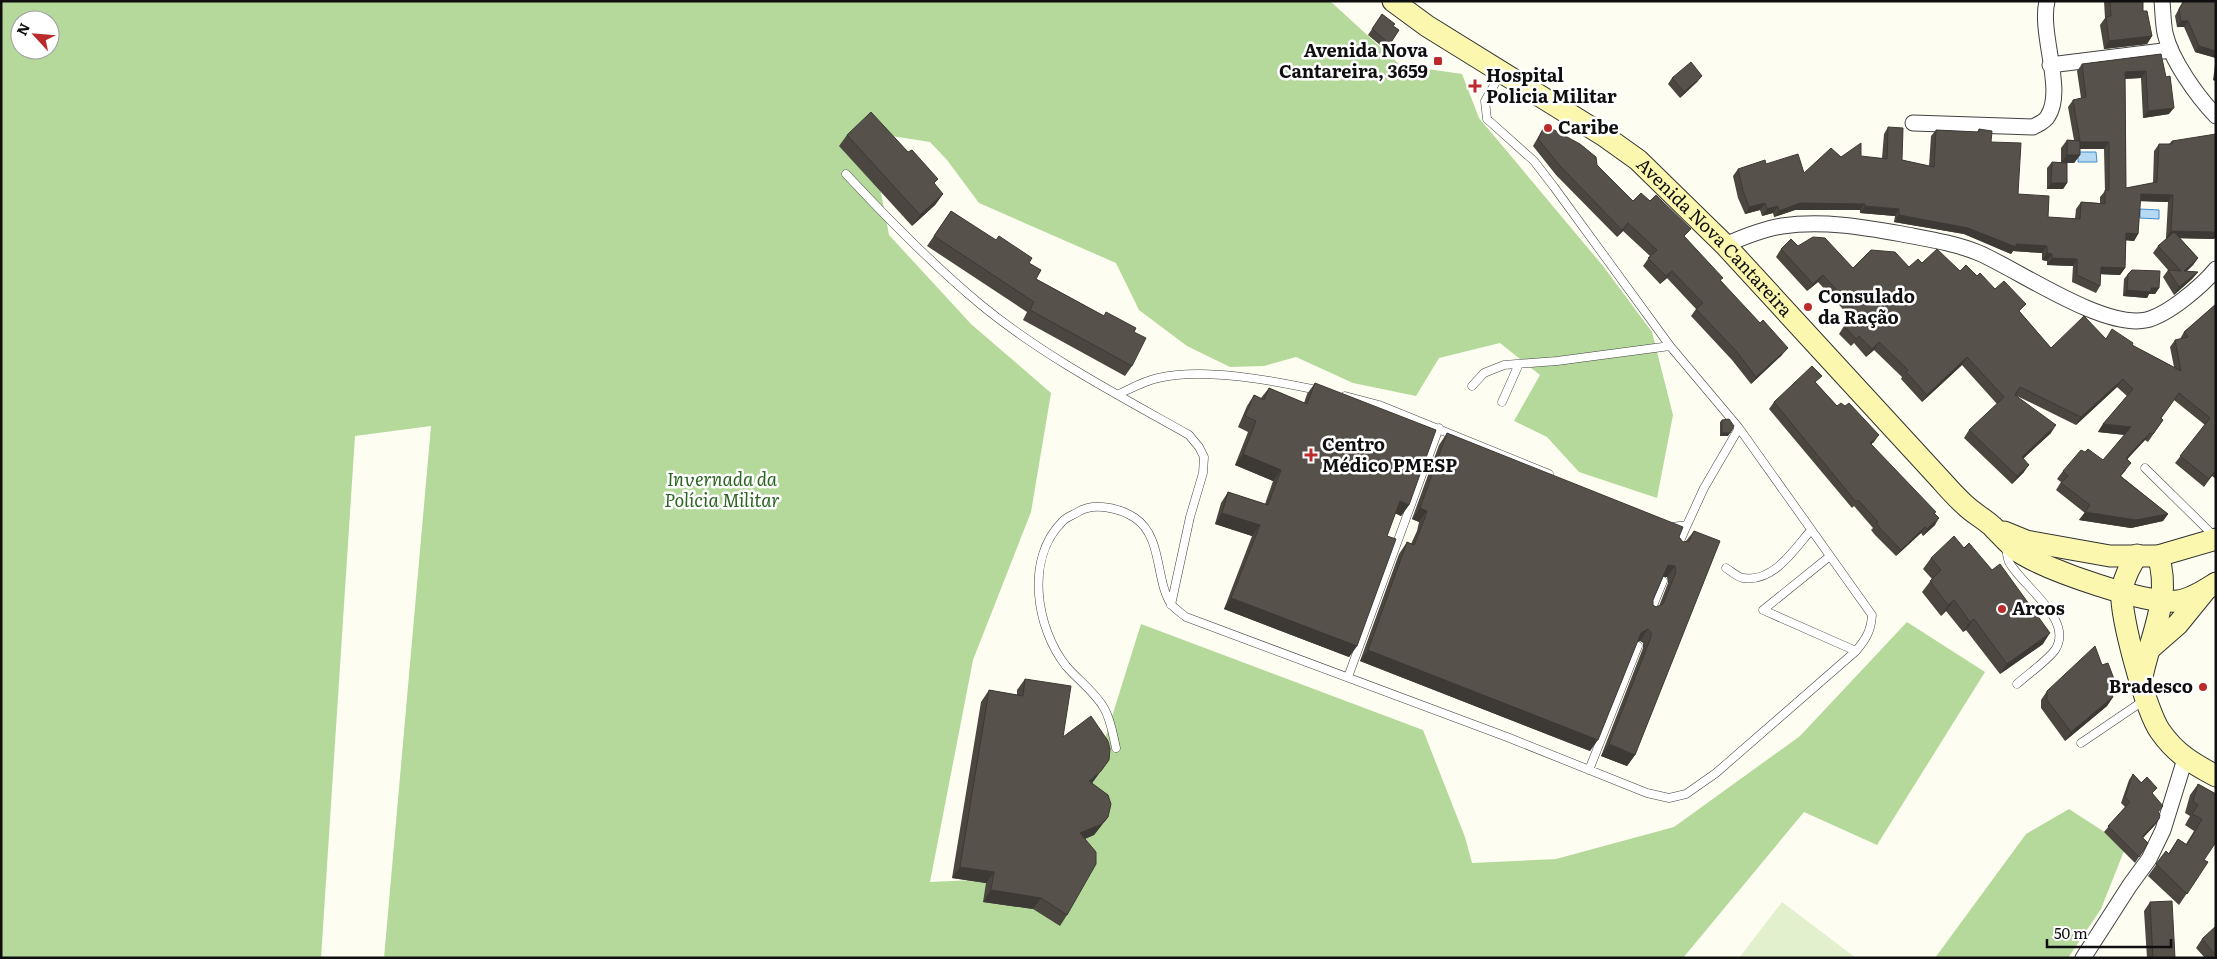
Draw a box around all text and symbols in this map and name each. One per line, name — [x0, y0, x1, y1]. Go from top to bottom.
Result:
north arrow — [10, 10, 60, 60]
text: N — [11, 19, 34, 39]
place label: Avenida Nova Cantareira, 3659 — [1279, 36, 1429, 84]
marker: Avenida Nova Cantareira, 3659 — [1432, 55, 1444, 67]
place label: Hospital Policia Militar — [1486, 61, 1617, 109]
marker: Hospital Policia Militar — [1468, 79, 1482, 93]
place label: Caribe — [1558, 113, 1619, 140]
marker: Caribe — [1542, 122, 1554, 134]
street label: Avenida Nova Cantareira — [1631, 151, 1800, 322]
place label: Consulado da Ração — [1818, 282, 1915, 330]
marker: Consulado da Ração — [1802, 301, 1814, 313]
place label: Centro Médico PMESP — [1322, 430, 1457, 478]
marker: Centro Médico PMESP — [1304, 448, 1318, 462]
park label: Invernada da Polícia Militar — [664, 465, 780, 513]
place label: Arcos — [2012, 594, 2065, 621]
marker: Arcos — [1996, 603, 2008, 615]
place label: Bradesco — [2109, 672, 2193, 699]
marker: Bradesco — [2197, 681, 2209, 693]
scale bar — [2047, 916, 2171, 948]
text: 50 m — [2054, 921, 2088, 944]

